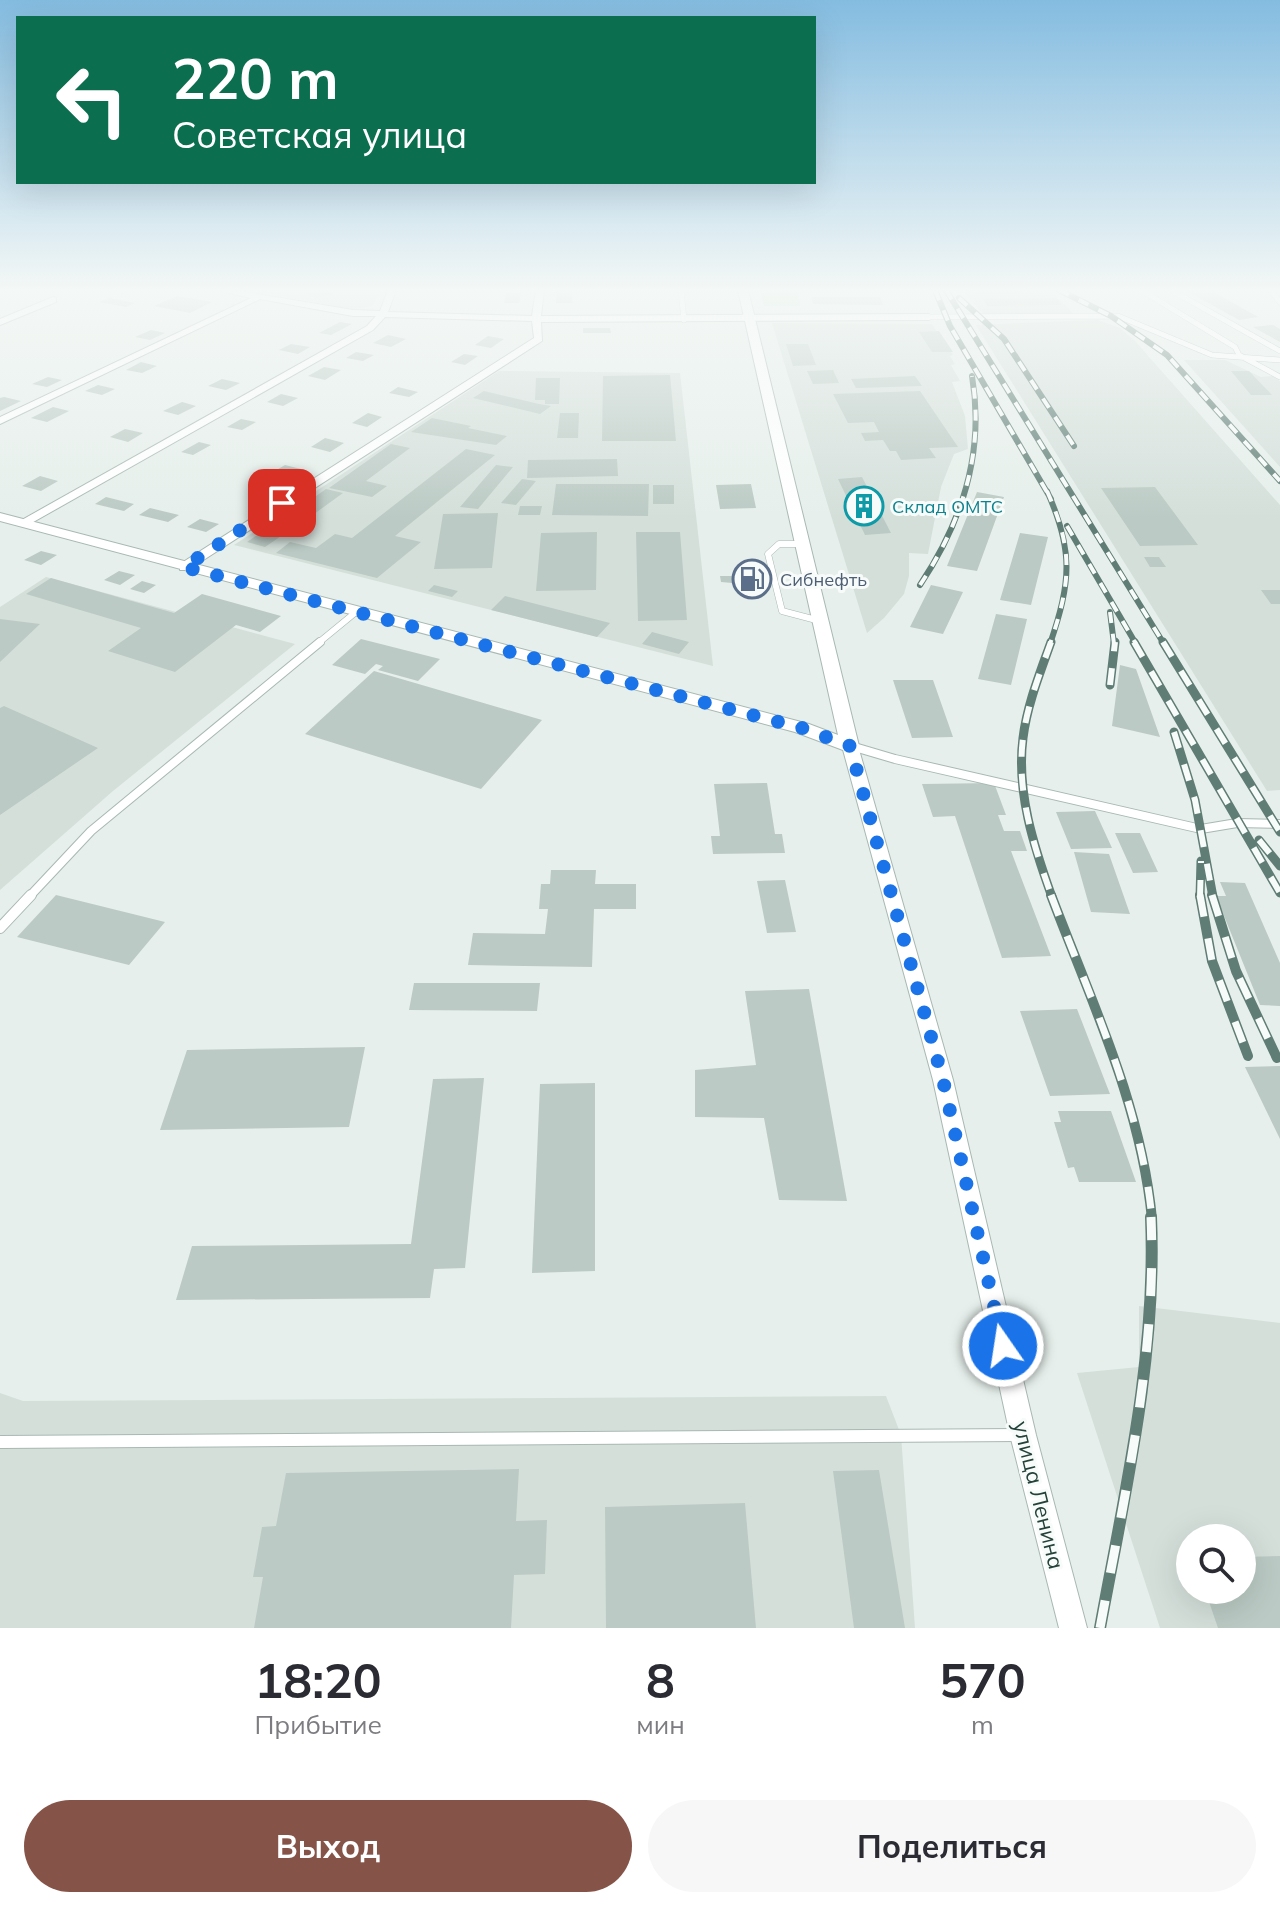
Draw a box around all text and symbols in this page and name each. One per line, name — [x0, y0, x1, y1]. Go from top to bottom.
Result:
text: 220 m — [172, 43, 339, 113]
icon: left — [40, 48, 144, 152]
text: Советская улица — [172, 112, 467, 157]
pin — [248, 469, 316, 537]
icon: arrive — [260, 481, 304, 525]
building icon: Склад ОМТС — [843, 485, 885, 527]
place label: Склад ОМТС — [892, 495, 1003, 518]
fuel station icon: Сибнефть — [731, 558, 773, 600]
place label: Сибнефть — [780, 568, 867, 591]
position arrow — [961, 1304, 1045, 1388]
street label: улица Ленина — [1007, 1418, 1071, 1572]
map controls — [1176, 1524, 1256, 1604]
button: search — [1176, 1524, 1256, 1604]
text: 18:20 — [255, 1650, 382, 1710]
text: 8 — [646, 1650, 675, 1710]
text: 570 — [939, 1650, 1026, 1710]
text: Прибытие — [254, 1708, 382, 1741]
text: мин — [636, 1708, 685, 1741]
text: m — [971, 1708, 994, 1741]
button: Выход — [24, 1800, 632, 1892]
button: Поделиться — [648, 1800, 1256, 1892]

